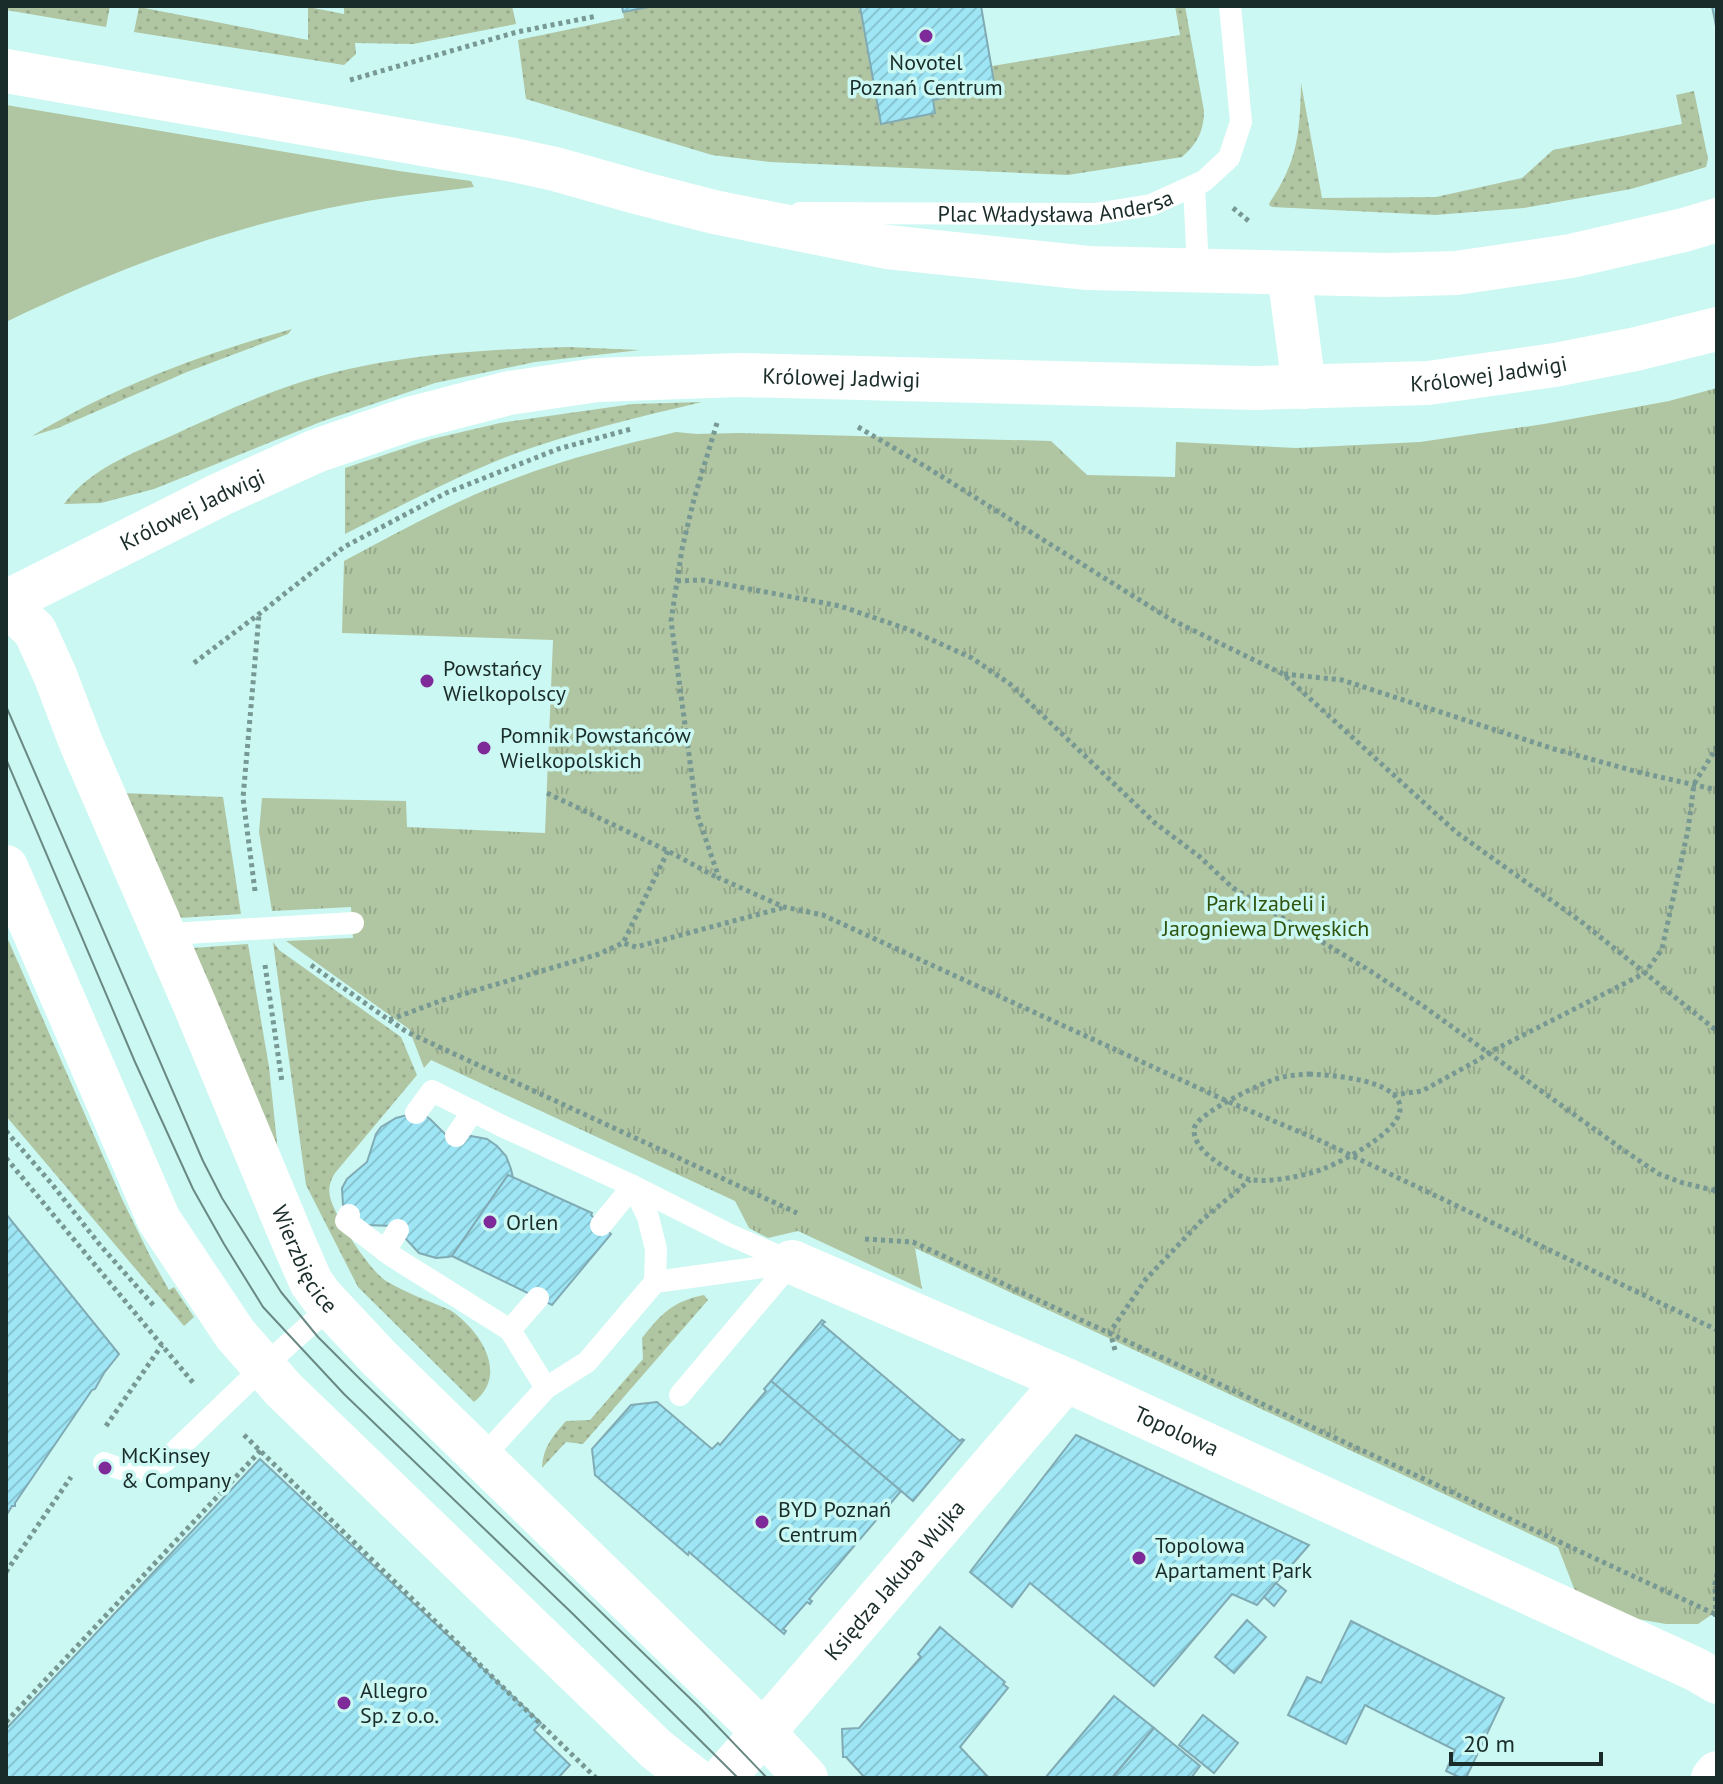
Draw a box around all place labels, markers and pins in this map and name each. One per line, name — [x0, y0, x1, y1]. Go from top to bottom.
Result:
marker: Novotel Poznań Centrum — [917, 27, 935, 45]
place label: Novotel Poznań Centrum — [849, 48, 1003, 101]
place label: Powstańcy Wielkopolscy — [443, 654, 567, 707]
marker: Powstańcy Wielkopolscy — [418, 672, 436, 690]
place label: Pomnik Powstańców Wielkopolskich — [500, 721, 691, 774]
marker: Pomnik Powstańców Wielkopolskich — [475, 739, 493, 757]
place label: Orlen — [506, 1208, 558, 1236]
marker: Orlen — [481, 1213, 499, 1231]
place label: McKinsey & Company — [121, 1441, 232, 1494]
marker: McKinsey & Company — [96, 1459, 114, 1477]
place label: BYD Poznań Centrum — [778, 1495, 891, 1548]
marker: BYD Poznań Centrum — [753, 1513, 771, 1531]
place label: Topolowa Apartament Park — [1155, 1531, 1313, 1584]
marker: Topolowa Apartament Park — [1130, 1549, 1148, 1567]
place label: Allegro Sp. z o.o. — [360, 1676, 439, 1729]
marker: Allegro Sp. z o.o. — [335, 1694, 353, 1712]

